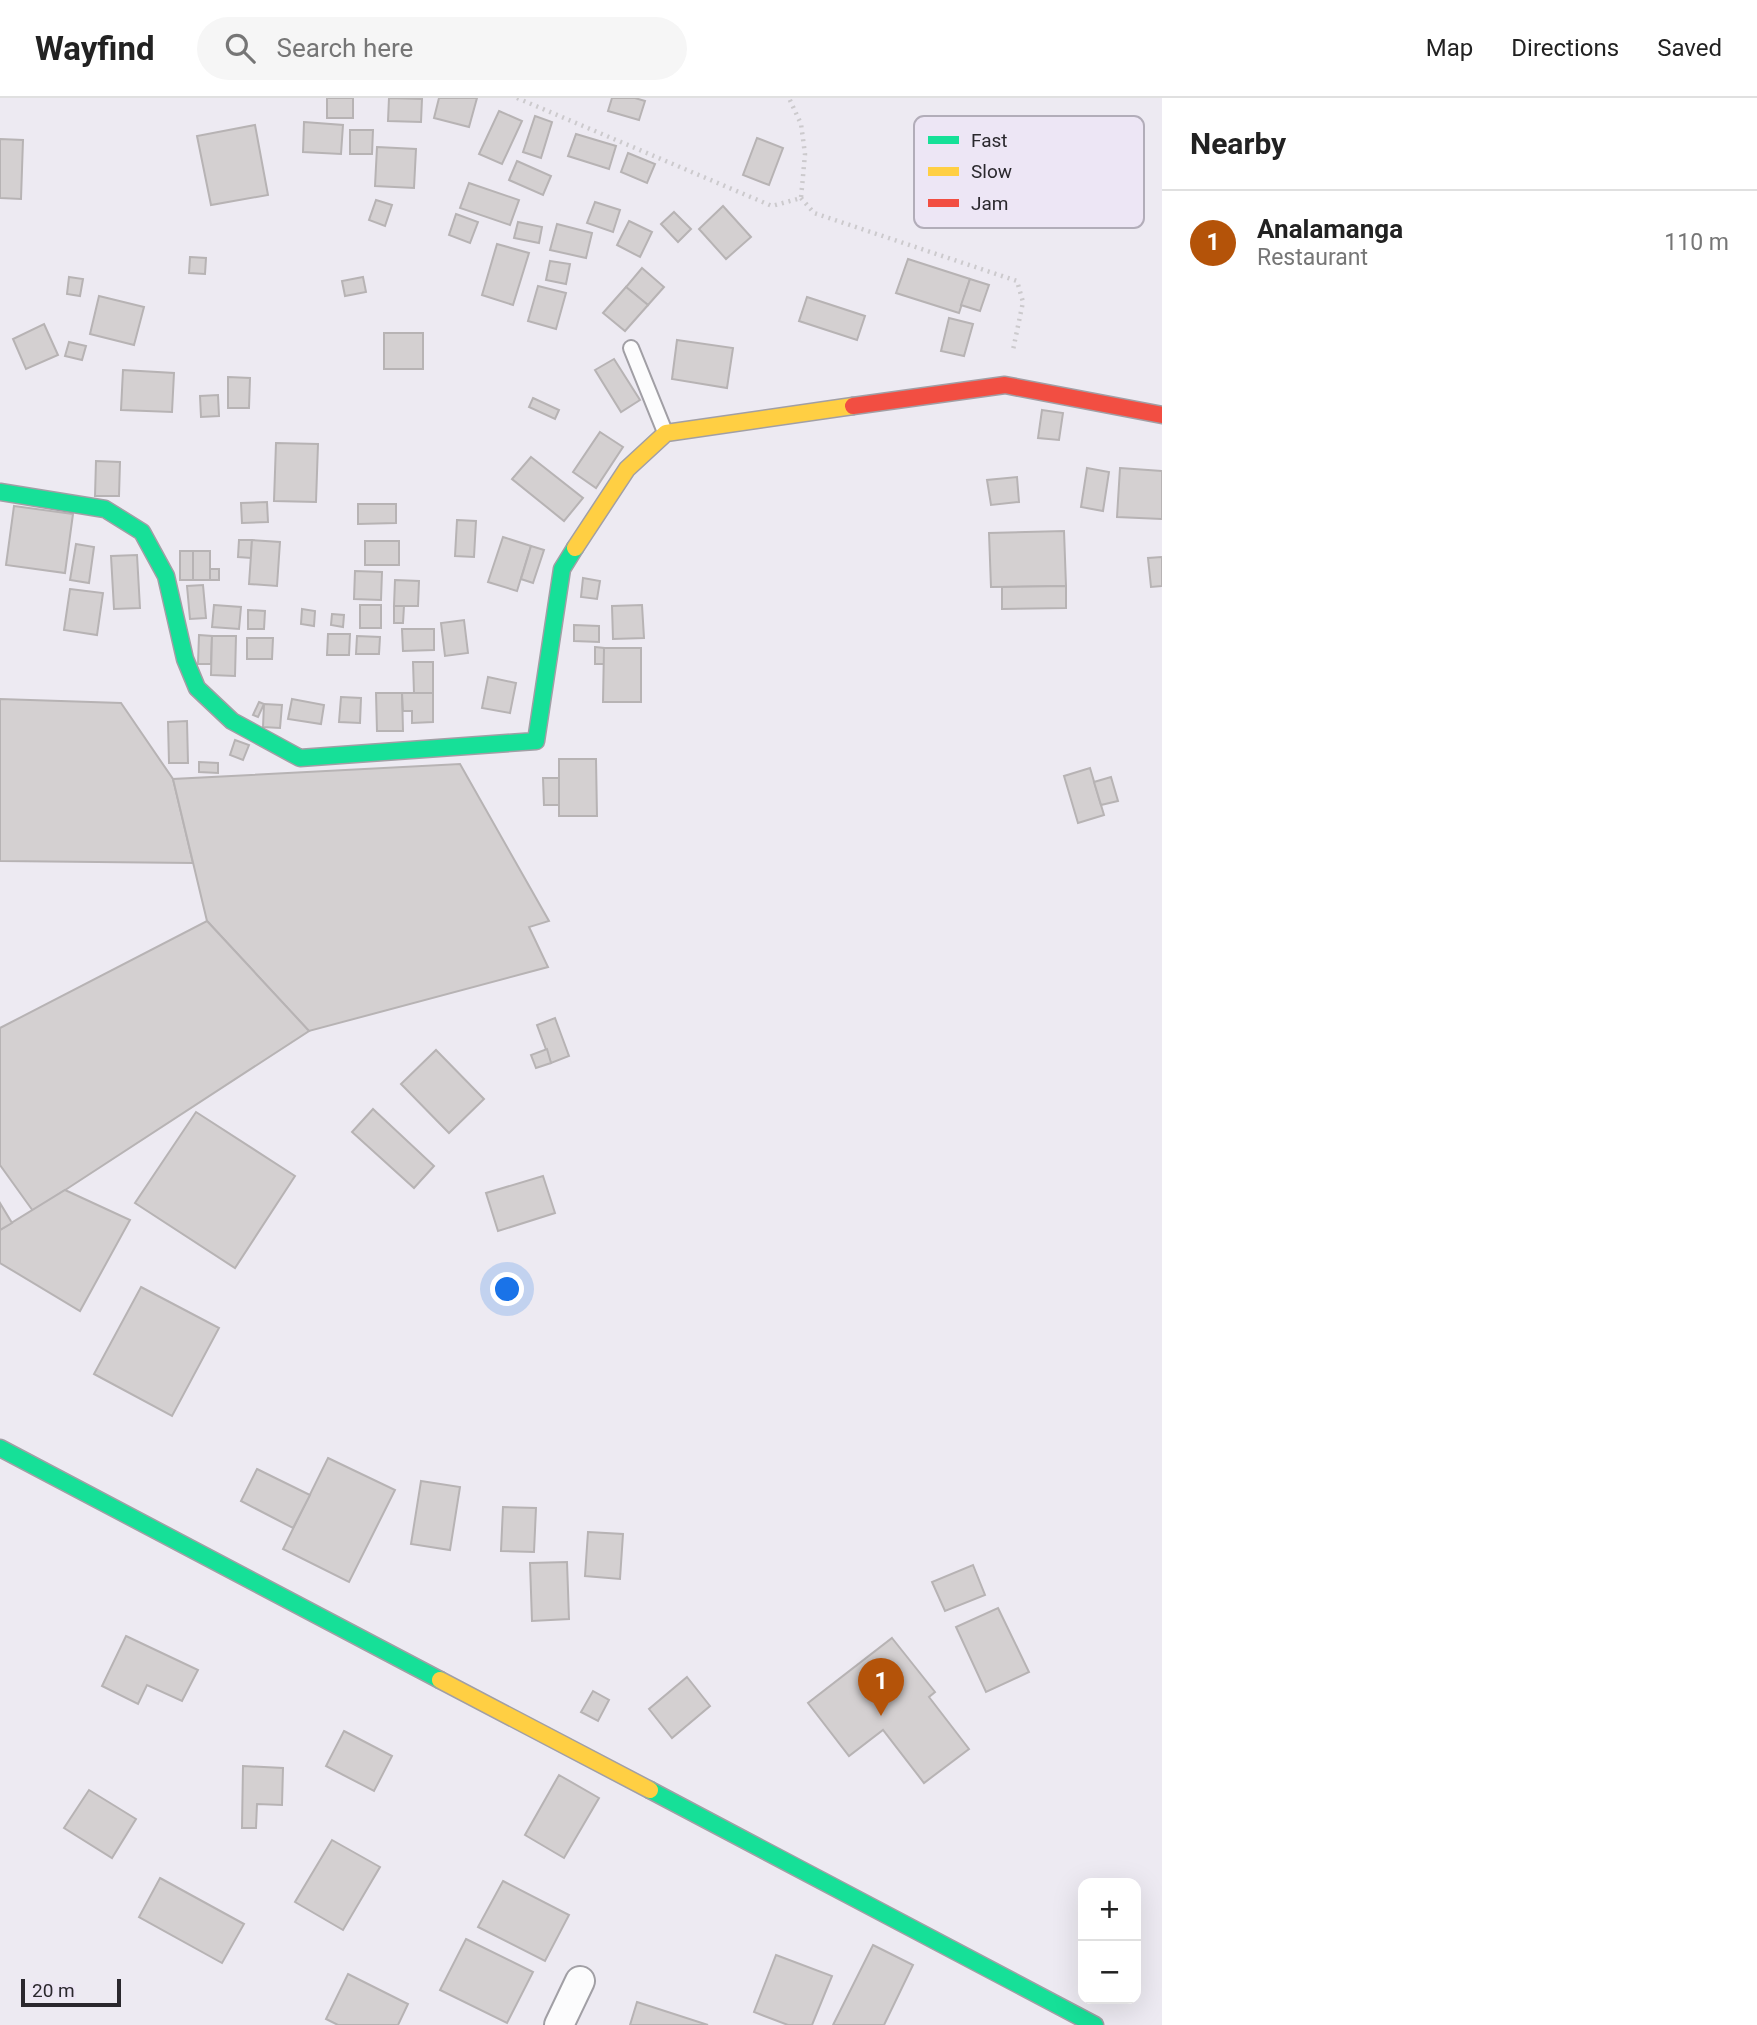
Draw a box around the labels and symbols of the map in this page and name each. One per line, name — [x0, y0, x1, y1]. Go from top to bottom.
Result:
legend — [914, 116, 1144, 228]
text: Fast — [971, 129, 1008, 152]
text: Slow — [971, 160, 1012, 183]
text: Jam — [971, 192, 1008, 215]
your location — [490, 1272, 524, 1306]
pin: 1 — [858, 1658, 904, 1716]
scale bar — [21, 1976, 121, 2008]

